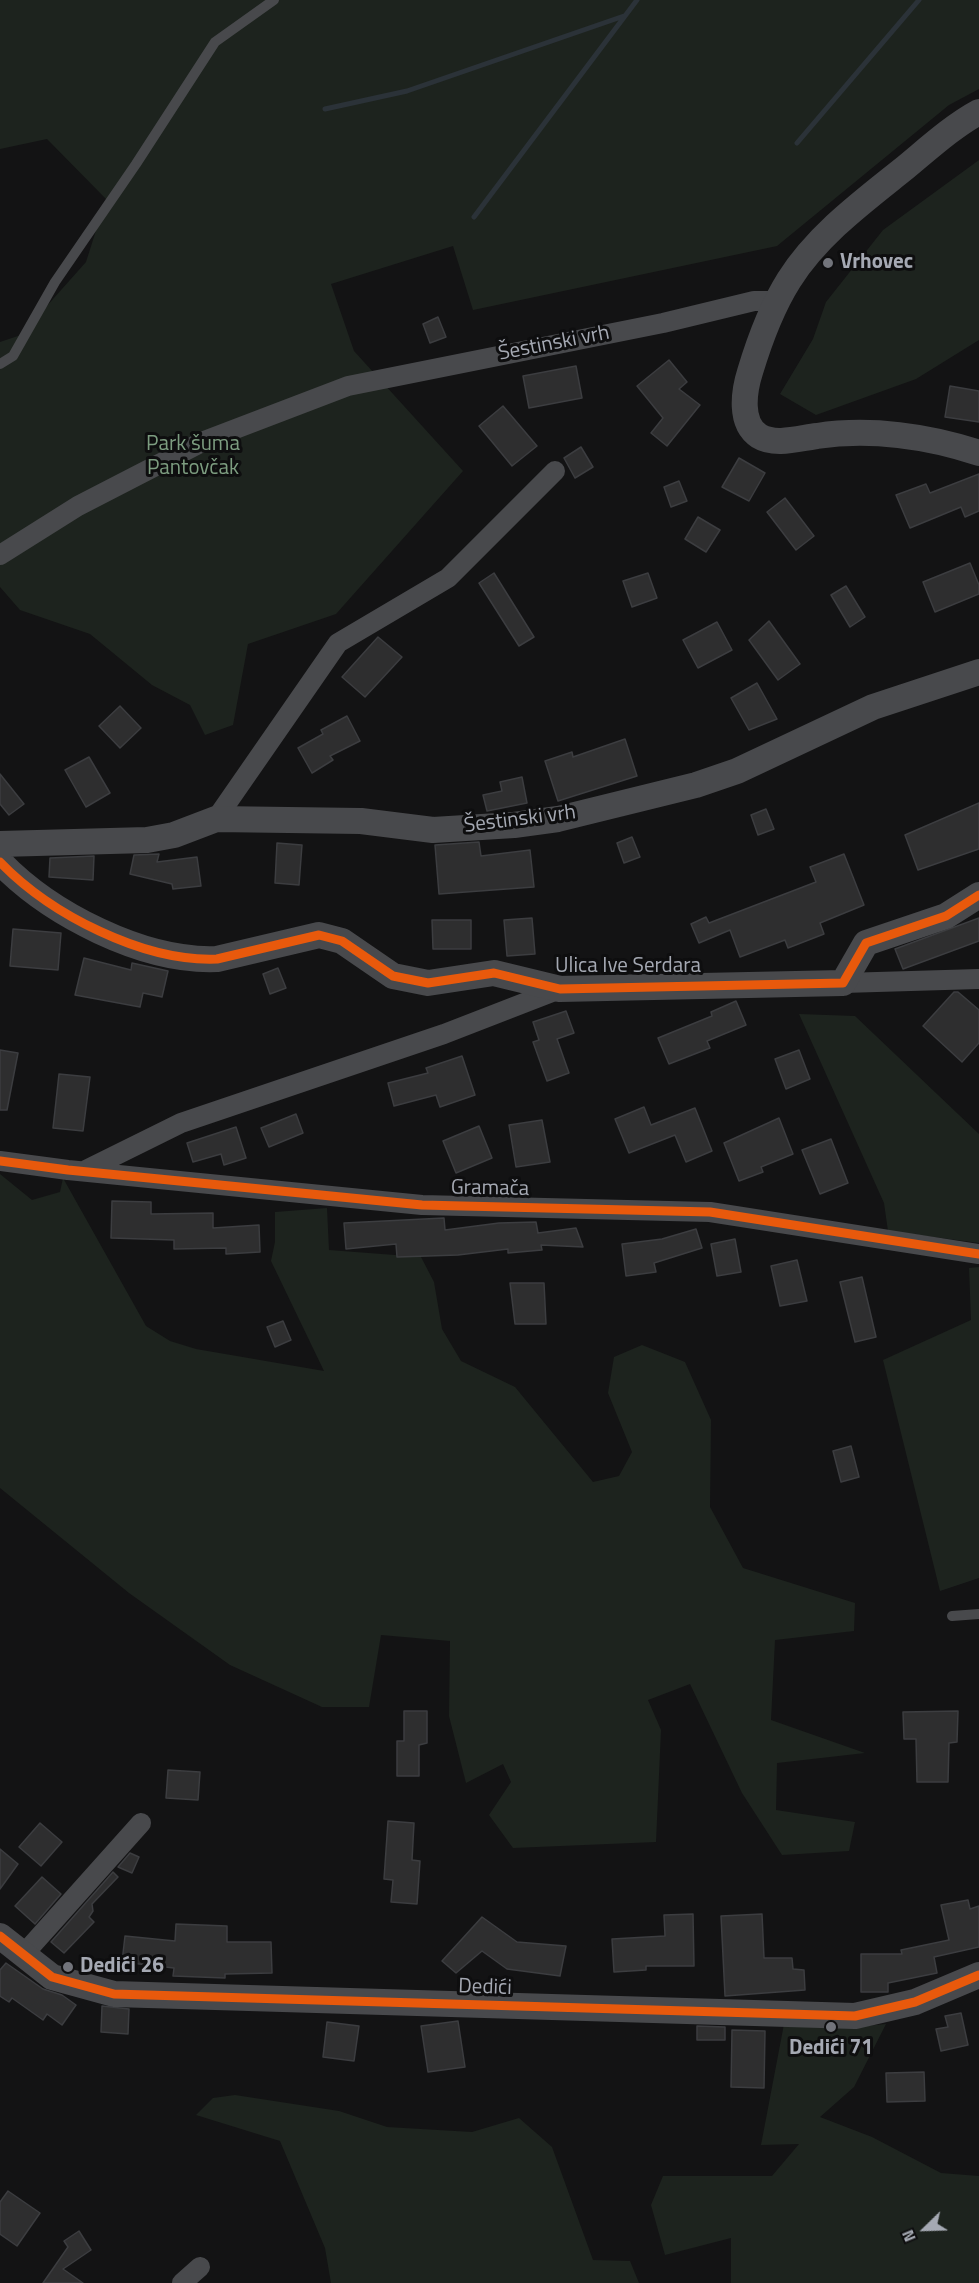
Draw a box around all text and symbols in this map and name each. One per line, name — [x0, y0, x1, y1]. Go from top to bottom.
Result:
place label: Vrhovec — [840, 250, 913, 276]
marker: Vrhovec — [821, 256, 835, 270]
street label: Šestinski vrh — [496, 321, 612, 367]
park label: Park šuma Pantovčak — [146, 432, 240, 482]
street label: Šestinski vrh — [463, 801, 577, 839]
street label: Ulica Ive Serdara — [555, 954, 701, 980]
street label: Gramača — [451, 1176, 529, 1202]
place label: Dedići 26 — [80, 1954, 164, 1980]
marker: Dedići 26 — [61, 1960, 75, 1974]
street label: Dedići — [458, 1974, 512, 2002]
marker: Dedići 71 — [824, 2020, 838, 2034]
place label: Dedići 71 — [789, 2036, 873, 2062]
north arrow — [895, 2199, 955, 2259]
text: N — [895, 2226, 922, 2246]

